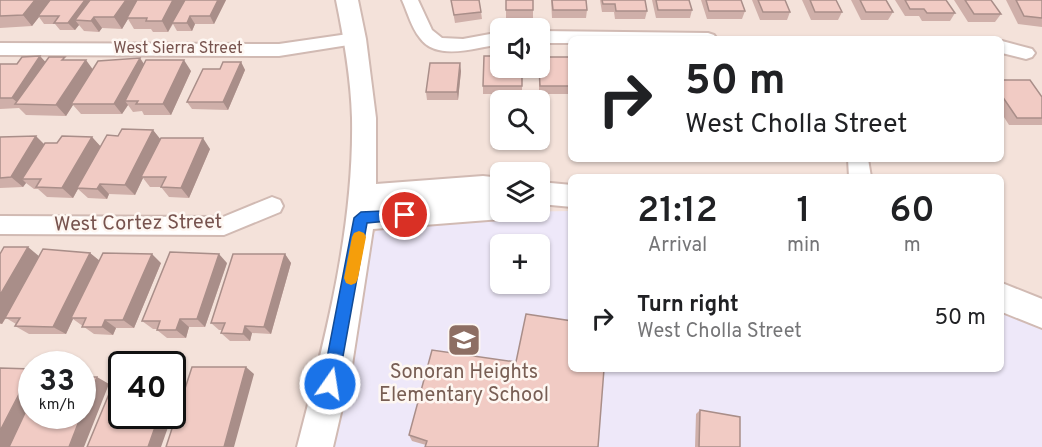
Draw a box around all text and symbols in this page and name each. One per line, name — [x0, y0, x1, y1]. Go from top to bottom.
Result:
map controls — [490, 18, 550, 294]
button: sound — [490, 18, 550, 78]
street label: West Sierra Street — [113, 39, 243, 59]
text: 50 m — [685, 56, 786, 109]
icon: right — [586, 60, 664, 138]
button: search — [490, 90, 550, 150]
text: West Cholla Street — [685, 108, 908, 142]
button: layers — [490, 162, 550, 222]
pin — [379, 189, 430, 240]
text: 21:12 — [637, 189, 718, 235]
text: 1 — [797, 189, 811, 235]
text: 60 — [889, 189, 935, 235]
icon: arrive — [388, 198, 421, 231]
street label: West Cortez Street — [54, 210, 222, 238]
text: Arrival — [648, 233, 707, 259]
text: min — [787, 233, 820, 259]
text: m — [904, 233, 921, 259]
button: + — [490, 234, 550, 294]
text: Turn right — [637, 292, 739, 319]
icon: right — [586, 302, 619, 335]
text: 50 m — [934, 305, 986, 332]
text: West Cholla Street — [637, 319, 802, 345]
school or university icon: Sonoran Heights Elementary School — [446, 322, 482, 358]
speed limit sign: 40 — [108, 351, 186, 429]
position arrow — [298, 352, 362, 416]
place label: Sonoran Heights Elementary School — [379, 360, 549, 409]
text: 33 — [39, 364, 75, 401]
text: km/h — [39, 396, 75, 415]

